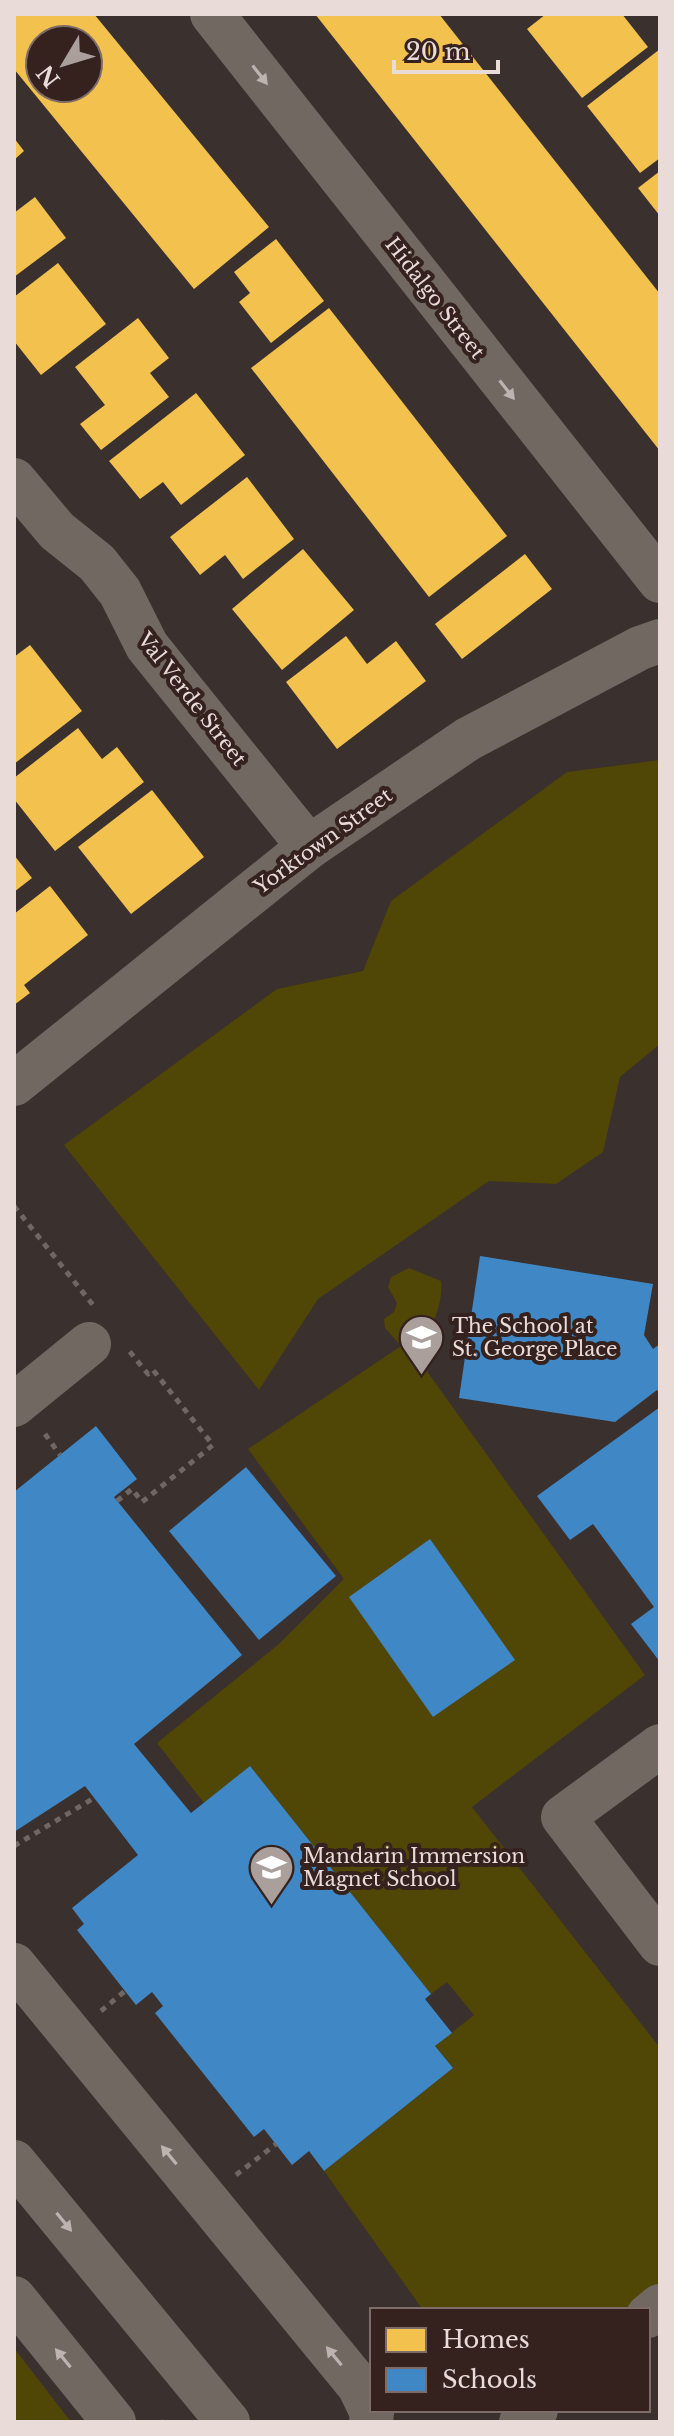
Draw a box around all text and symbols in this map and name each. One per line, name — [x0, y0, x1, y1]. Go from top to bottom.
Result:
north arrow — [24, 24, 104, 104]
scale bar — [394, 24, 498, 74]
text: 20 m — [406, 37, 471, 66]
text: N — [31, 59, 66, 92]
one-way arrow — [251, 65, 268, 85]
street label: Hidalgo Street — [380, 233, 490, 364]
one-way arrow — [499, 380, 515, 400]
street label: Val Verde Street — [132, 627, 252, 771]
street label: Yorktown Street — [249, 783, 397, 900]
school or university icon: The School at St. George Place — [397, 1313, 445, 1376]
place label: The School at St. George Place — [452, 1314, 617, 1361]
school or university icon: Mandarin Immersion Magnet School — [248, 1843, 296, 1906]
place label: Mandarin Immersion Magnet School — [303, 1844, 525, 1891]
one-way arrow — [161, 2145, 178, 2165]
one-way arrow — [55, 2212, 72, 2232]
legend — [370, 2308, 650, 2412]
text: Homes — [442, 2325, 530, 2354]
one-way arrow — [326, 2346, 343, 2366]
one-way arrow — [55, 2348, 71, 2368]
text: Schools — [442, 2365, 537, 2394]

